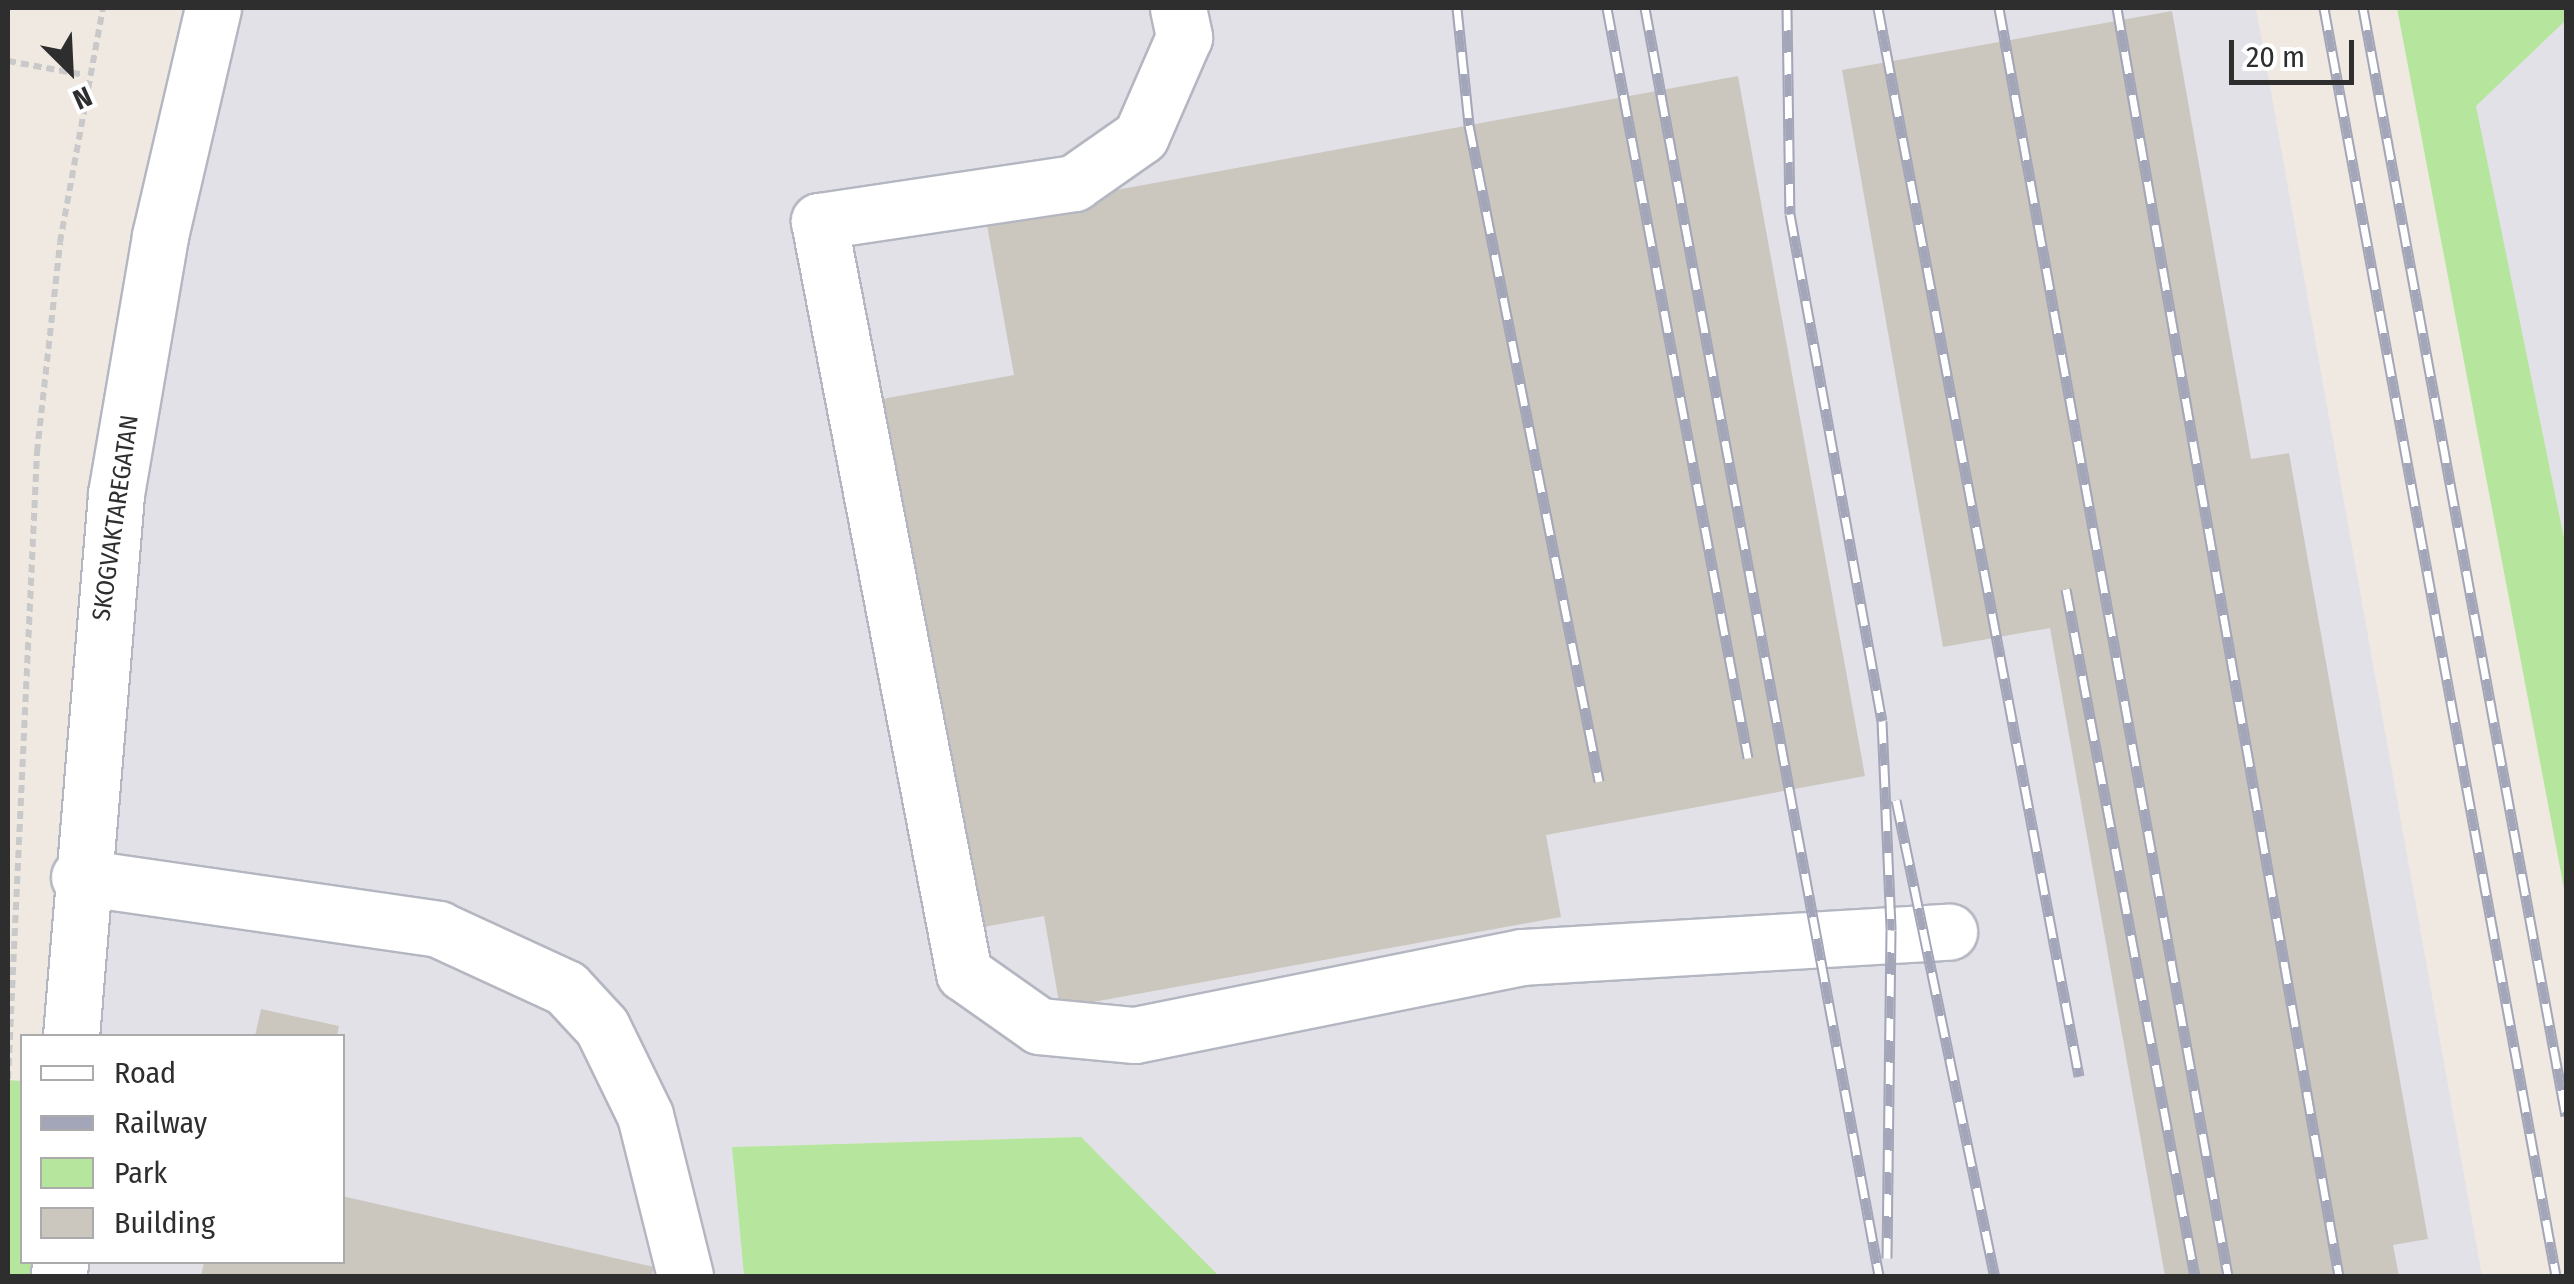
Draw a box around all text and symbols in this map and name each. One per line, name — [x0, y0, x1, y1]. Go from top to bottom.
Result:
north arrow — [20, 20, 120, 120]
scale bar — [2234, 20, 2359, 82]
text: 20 m — [2246, 39, 2305, 75]
text: N — [68, 79, 97, 116]
street label: SKOGVAKTAREGATAN — [87, 413, 145, 623]
legend — [20, 1034, 345, 1264]
text: Road — [114, 1055, 176, 1091]
text: Railway — [114, 1105, 207, 1141]
text: Park — [114, 1155, 167, 1191]
text: Building — [114, 1205, 215, 1241]

